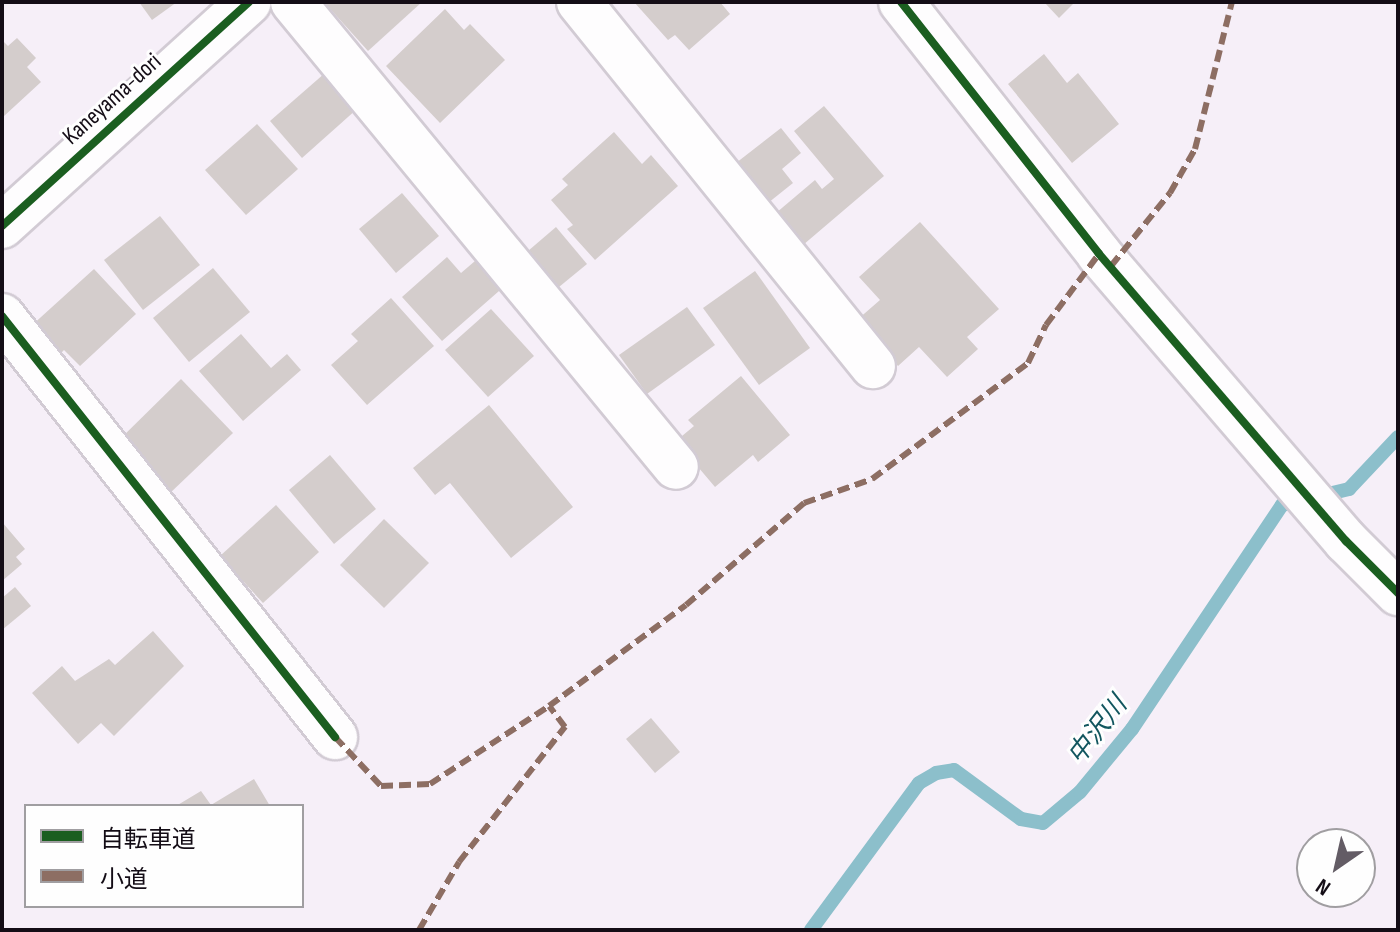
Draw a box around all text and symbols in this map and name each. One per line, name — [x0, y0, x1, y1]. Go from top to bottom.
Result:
street label: Kaneyama-dori — [57, 47, 167, 151]
water label: 中沢川 — [1062, 691, 1134, 771]
legend — [24, 804, 304, 908]
text: 自転車道 — [100, 825, 196, 854]
north arrow — [1296, 828, 1376, 908]
text: 小道 — [100, 865, 148, 894]
text: N — [1311, 872, 1336, 901]

